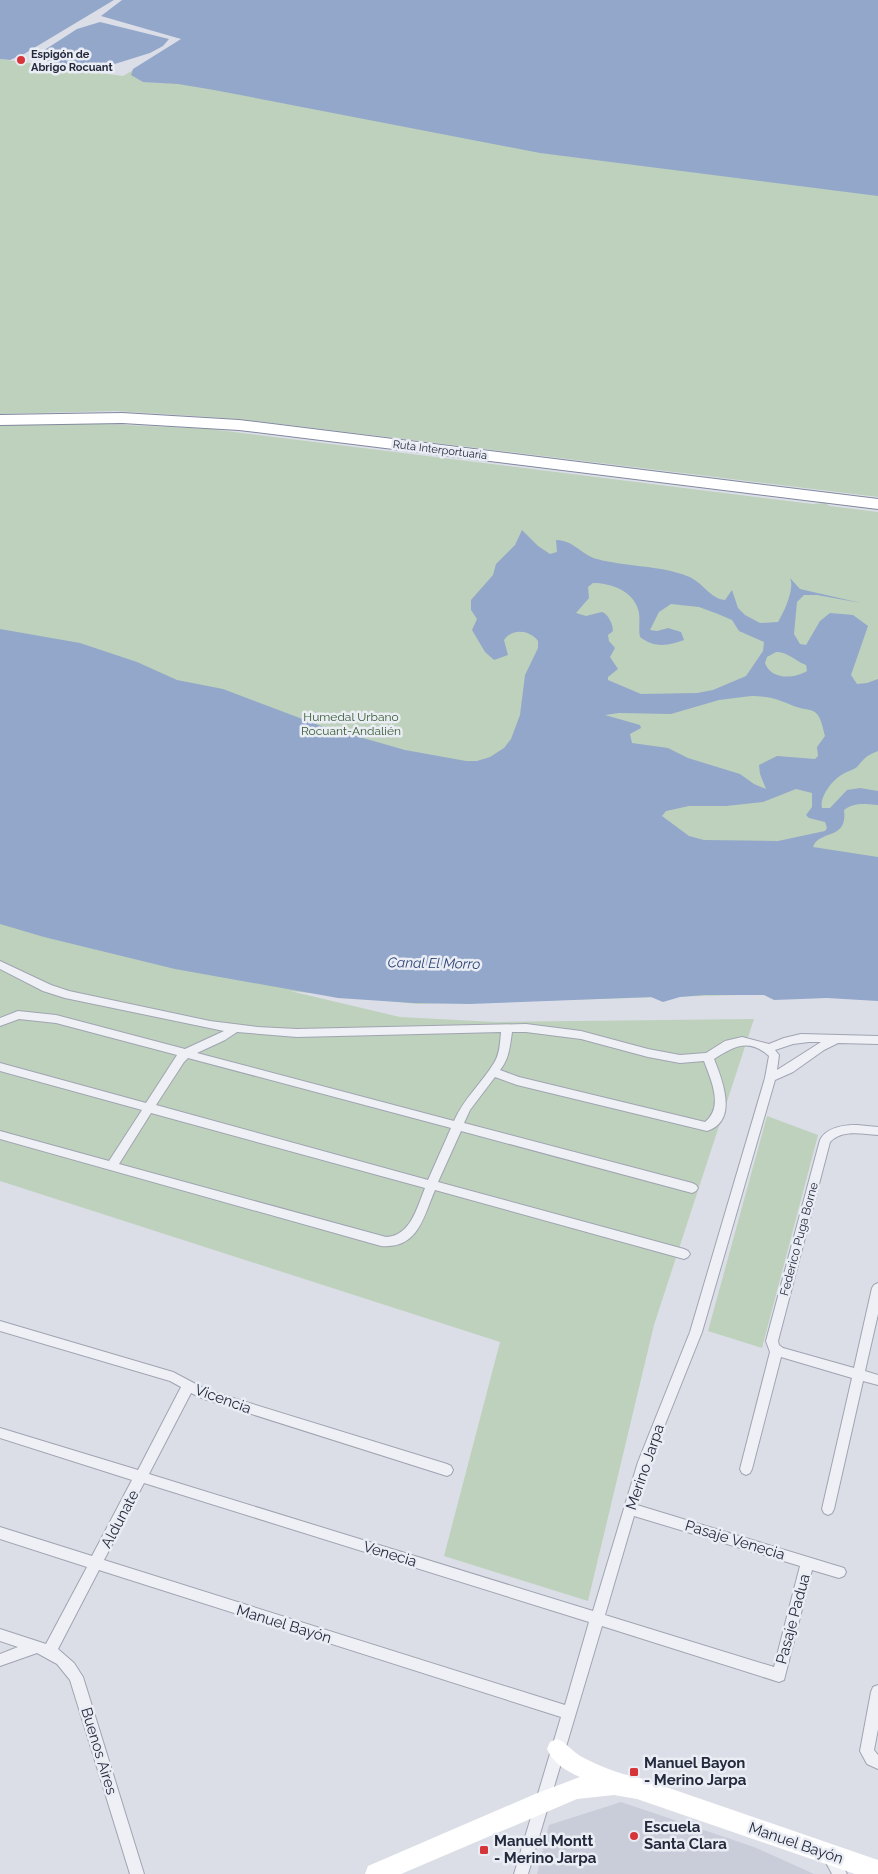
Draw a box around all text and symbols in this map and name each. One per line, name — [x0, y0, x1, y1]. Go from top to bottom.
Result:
place label: Espigón de Abrigo Rocuant — [31, 48, 113, 74]
marker: Espigón de Abrigo Rocuant — [15, 54, 27, 66]
street label: Ruta Interportuaria — [392, 438, 488, 462]
park label: Humedal Urbano Rocuant-Andalién — [301, 710, 401, 738]
water label: Canal El Morro — [388, 954, 480, 972]
street label: Federico Puga Borne — [777, 1181, 821, 1297]
street label: Vicencia — [192, 1380, 254, 1418]
street label: Merino Jarpa — [622, 1422, 668, 1512]
street label: Aldunate — [97, 1487, 143, 1551]
street label: Pasaje Venecia — [683, 1516, 787, 1564]
street label: Venecia — [361, 1537, 419, 1571]
street label: Pasaje Padua — [772, 1572, 814, 1666]
street label: Manuel Bayón — [234, 1601, 334, 1647]
street label: Buenos Aires — [77, 1705, 121, 1797]
place label: Manuel Bayon - Merino Jarpa — [644, 1754, 747, 1789]
marker: Manuel Bayon - Merino Jarpa — [628, 1766, 640, 1778]
place label: Escuela Santa Clara — [644, 1818, 727, 1853]
street label: Manuel Bayón — [746, 1818, 846, 1868]
marker: Escuela Santa Clara — [628, 1830, 640, 1842]
place label: Manuel Montt - Merino Jarpa — [494, 1832, 597, 1867]
marker: Manuel Montt - Merino Jarpa — [478, 1844, 490, 1856]

